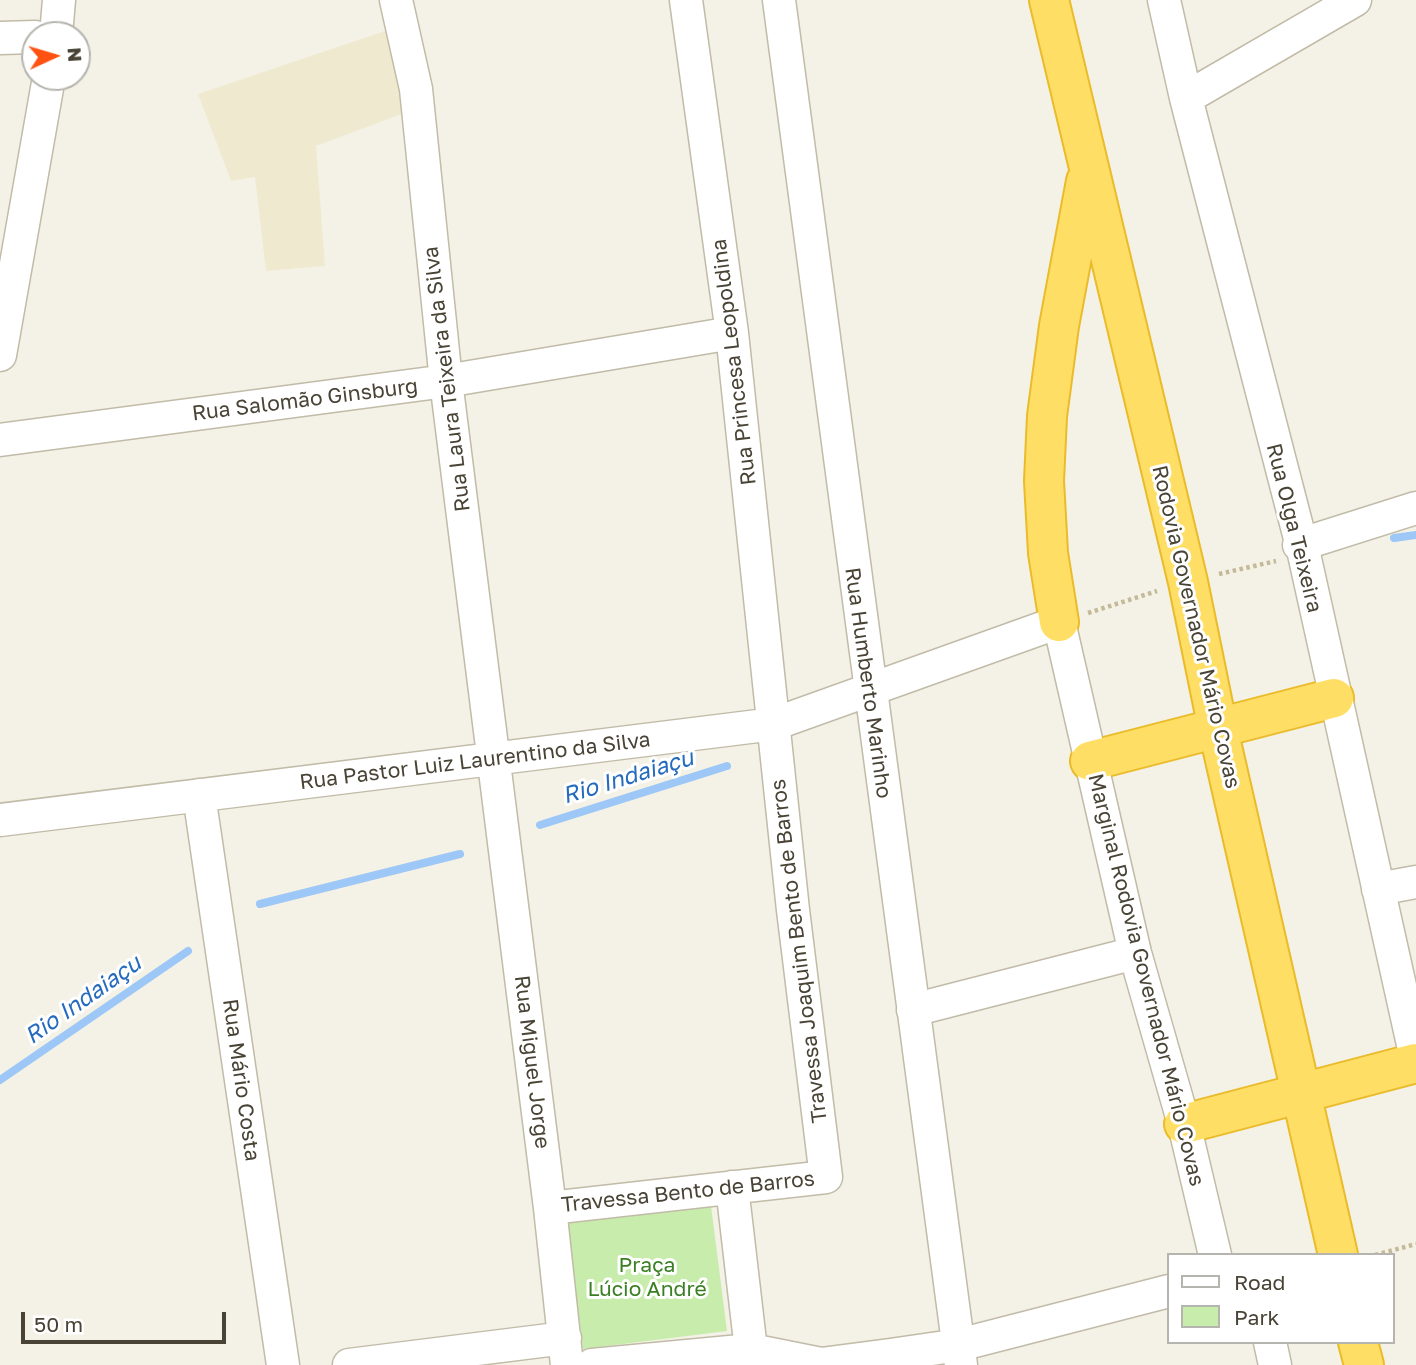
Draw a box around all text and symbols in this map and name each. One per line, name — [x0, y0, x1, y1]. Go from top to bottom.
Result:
north arrow — [21, 21, 91, 91]
text: N — [63, 47, 87, 63]
street label: Rua Princesa Leopoldina — [706, 237, 762, 487]
street label: Rua Laura Teixeira da Silva — [418, 245, 476, 513]
street label: Rua Salomão Ginsburg — [191, 374, 419, 426]
street label: Rua Olga Teixeira — [1261, 441, 1327, 615]
street label: Rodovia Governador Mário Covas — [1147, 463, 1245, 791]
street label: Rua Humberto Marinho — [839, 566, 897, 800]
street label: Rua Pastor Luiz Laurentino da Silva — [298, 727, 652, 795]
water label: Rio Indaiaçu — [559, 744, 697, 810]
street label: Marginal Rodovia Governador Mário Covas — [1082, 771, 1210, 1189]
street label: Travessa Joaquim Bento de Barros — [765, 778, 833, 1124]
water label: Rio Indaiaçu — [20, 950, 146, 1050]
street label: Rua Miguel Jorge — [509, 974, 555, 1150]
street label: Rua Mário Costa — [217, 997, 265, 1163]
street label: Travessa Bento de Barros — [560, 1166, 816, 1218]
park label: Praça Lúcio André — [587, 1252, 707, 1302]
legend — [1168, 1253, 1395, 1344]
text: Road — [1234, 1269, 1285, 1295]
scale bar — [24, 1298, 229, 1342]
text: Park — [1234, 1304, 1279, 1330]
text: 50 m — [34, 1311, 83, 1337]

